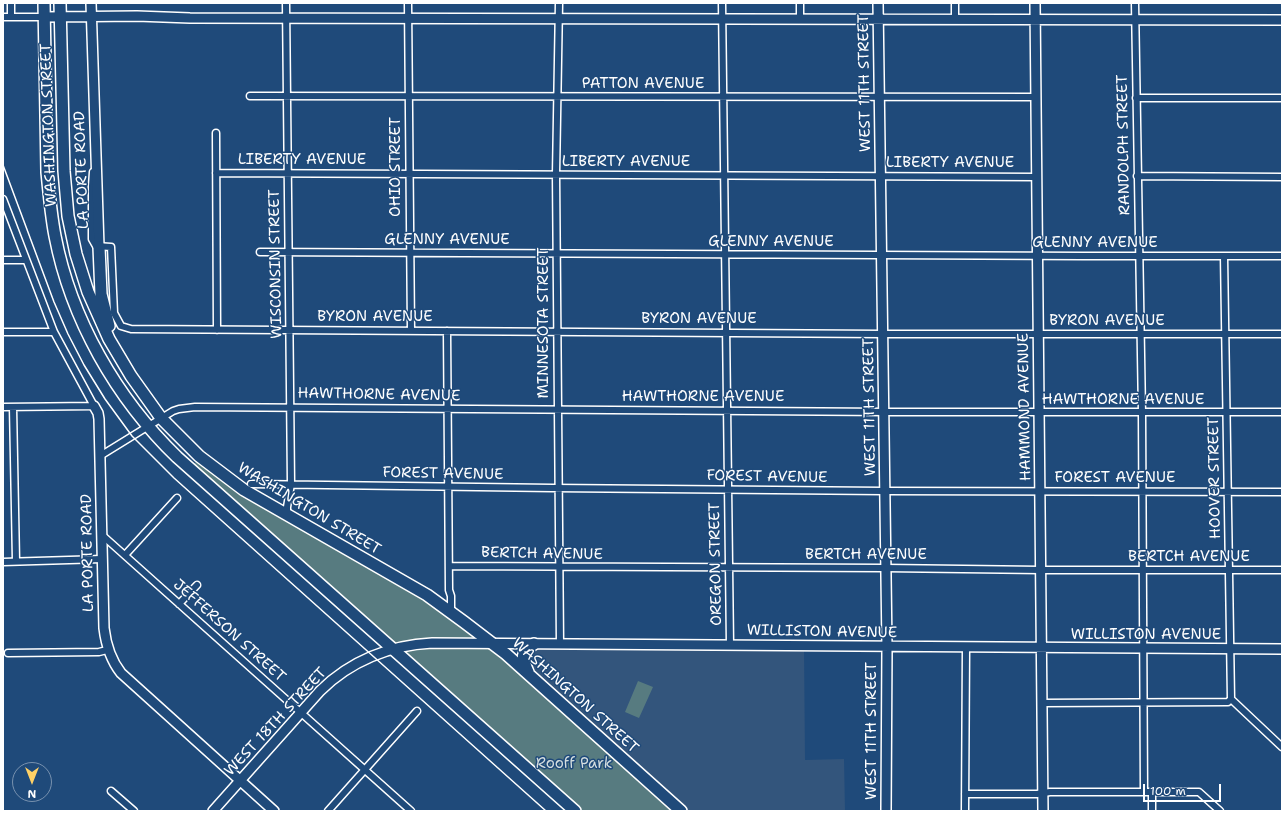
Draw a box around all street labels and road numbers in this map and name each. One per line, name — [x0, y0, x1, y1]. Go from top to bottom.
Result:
street label: WEST 11TH STREET — [855, 14, 875, 152]
street label: WASHINGTON STREET — [37, 43, 61, 207]
street label: RANDOLPH STREET — [1114, 74, 1134, 216]
street label: PATTON AVENUE — [582, 75, 704, 93]
street label: LA PORTE ROAD — [71, 111, 93, 229]
street label: OHIO STREET — [387, 117, 405, 217]
street label: LIBERTY AVENUE — [238, 151, 366, 169]
street label: LIBERTY AVENUE — [562, 153, 690, 171]
street label: LIBERTY AVENUE — [886, 154, 1014, 172]
street label: WISCONSIN STREET — [266, 189, 286, 339]
street label: GLENNY AVENUE — [384, 231, 510, 249]
street label: GLENNY AVENUE — [708, 233, 834, 251]
street label: GLENNY AVENUE — [1032, 234, 1158, 252]
street label: MINNESOTA STREET — [535, 247, 553, 399]
street label: BYRON AVENUE — [317, 308, 433, 326]
street label: BYRON AVENUE — [641, 310, 757, 328]
street label: BYRON AVENUE — [1049, 312, 1165, 330]
street label: HAMMOND AVENUE — [1015, 333, 1035, 481]
street label: WEST 11TH STREET — [860, 338, 880, 476]
street label: HAWTHORNE AVENUE — [297, 385, 461, 405]
street label: HAWTHORNE AVENUE — [622, 388, 784, 406]
street label: HAWTHORNE AVENUE — [1042, 391, 1204, 409]
street label: HOOVER STREET — [1205, 417, 1225, 539]
street label: WASHINGTON STREET — [234, 459, 384, 559]
street label: FOREST AVENUE — [382, 464, 504, 484]
street label: FOREST AVENUE — [706, 467, 828, 487]
street label: FOREST AVENUE — [1055, 469, 1175, 487]
street label: LA PORTE ROAD — [78, 494, 98, 612]
street label: OREGON STREET — [706, 502, 726, 626]
street label: BERTCH AVENUE — [481, 544, 603, 564]
street label: BERTCH AVENUE — [805, 546, 927, 564]
street label: BERTCH AVENUE — [1128, 548, 1250, 566]
street label: JEFFERSON STREET — [169, 576, 289, 686]
street label: WILLISTON AVENUE — [747, 622, 897, 642]
street label: WILLISTON AVENUE — [1071, 626, 1221, 644]
street label: WASHINGTON STREET — [508, 635, 642, 757]
street label: WEST 11TH STREET — [863, 662, 881, 800]
street label: WEST 18TH STREET — [221, 664, 331, 780]

